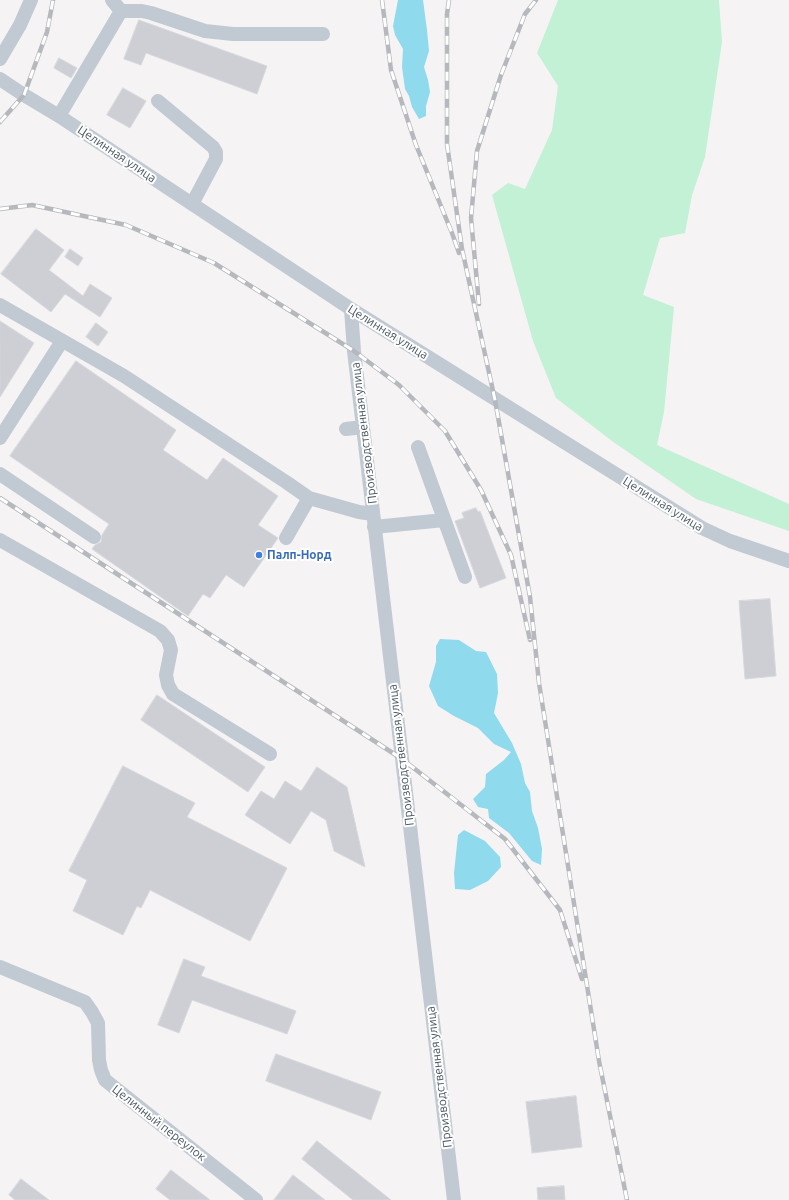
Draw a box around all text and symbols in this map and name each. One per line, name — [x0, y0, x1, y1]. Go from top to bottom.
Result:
street label: Целинная улица — [75, 122, 159, 186]
street label: Целинная улица — [345, 302, 431, 362]
street label: Производственная улица — [348, 361, 380, 505]
street label: Целинная улица — [620, 474, 706, 534]
place label: Палп-Норд — [267, 548, 332, 562]
marker: Палп-Норд — [254, 550, 264, 560]
street label: Производственная улица — [385, 683, 417, 827]
street label: Производственная улица — [423, 1005, 455, 1149]
street label: Целинный переулок — [109, 1082, 209, 1164]

